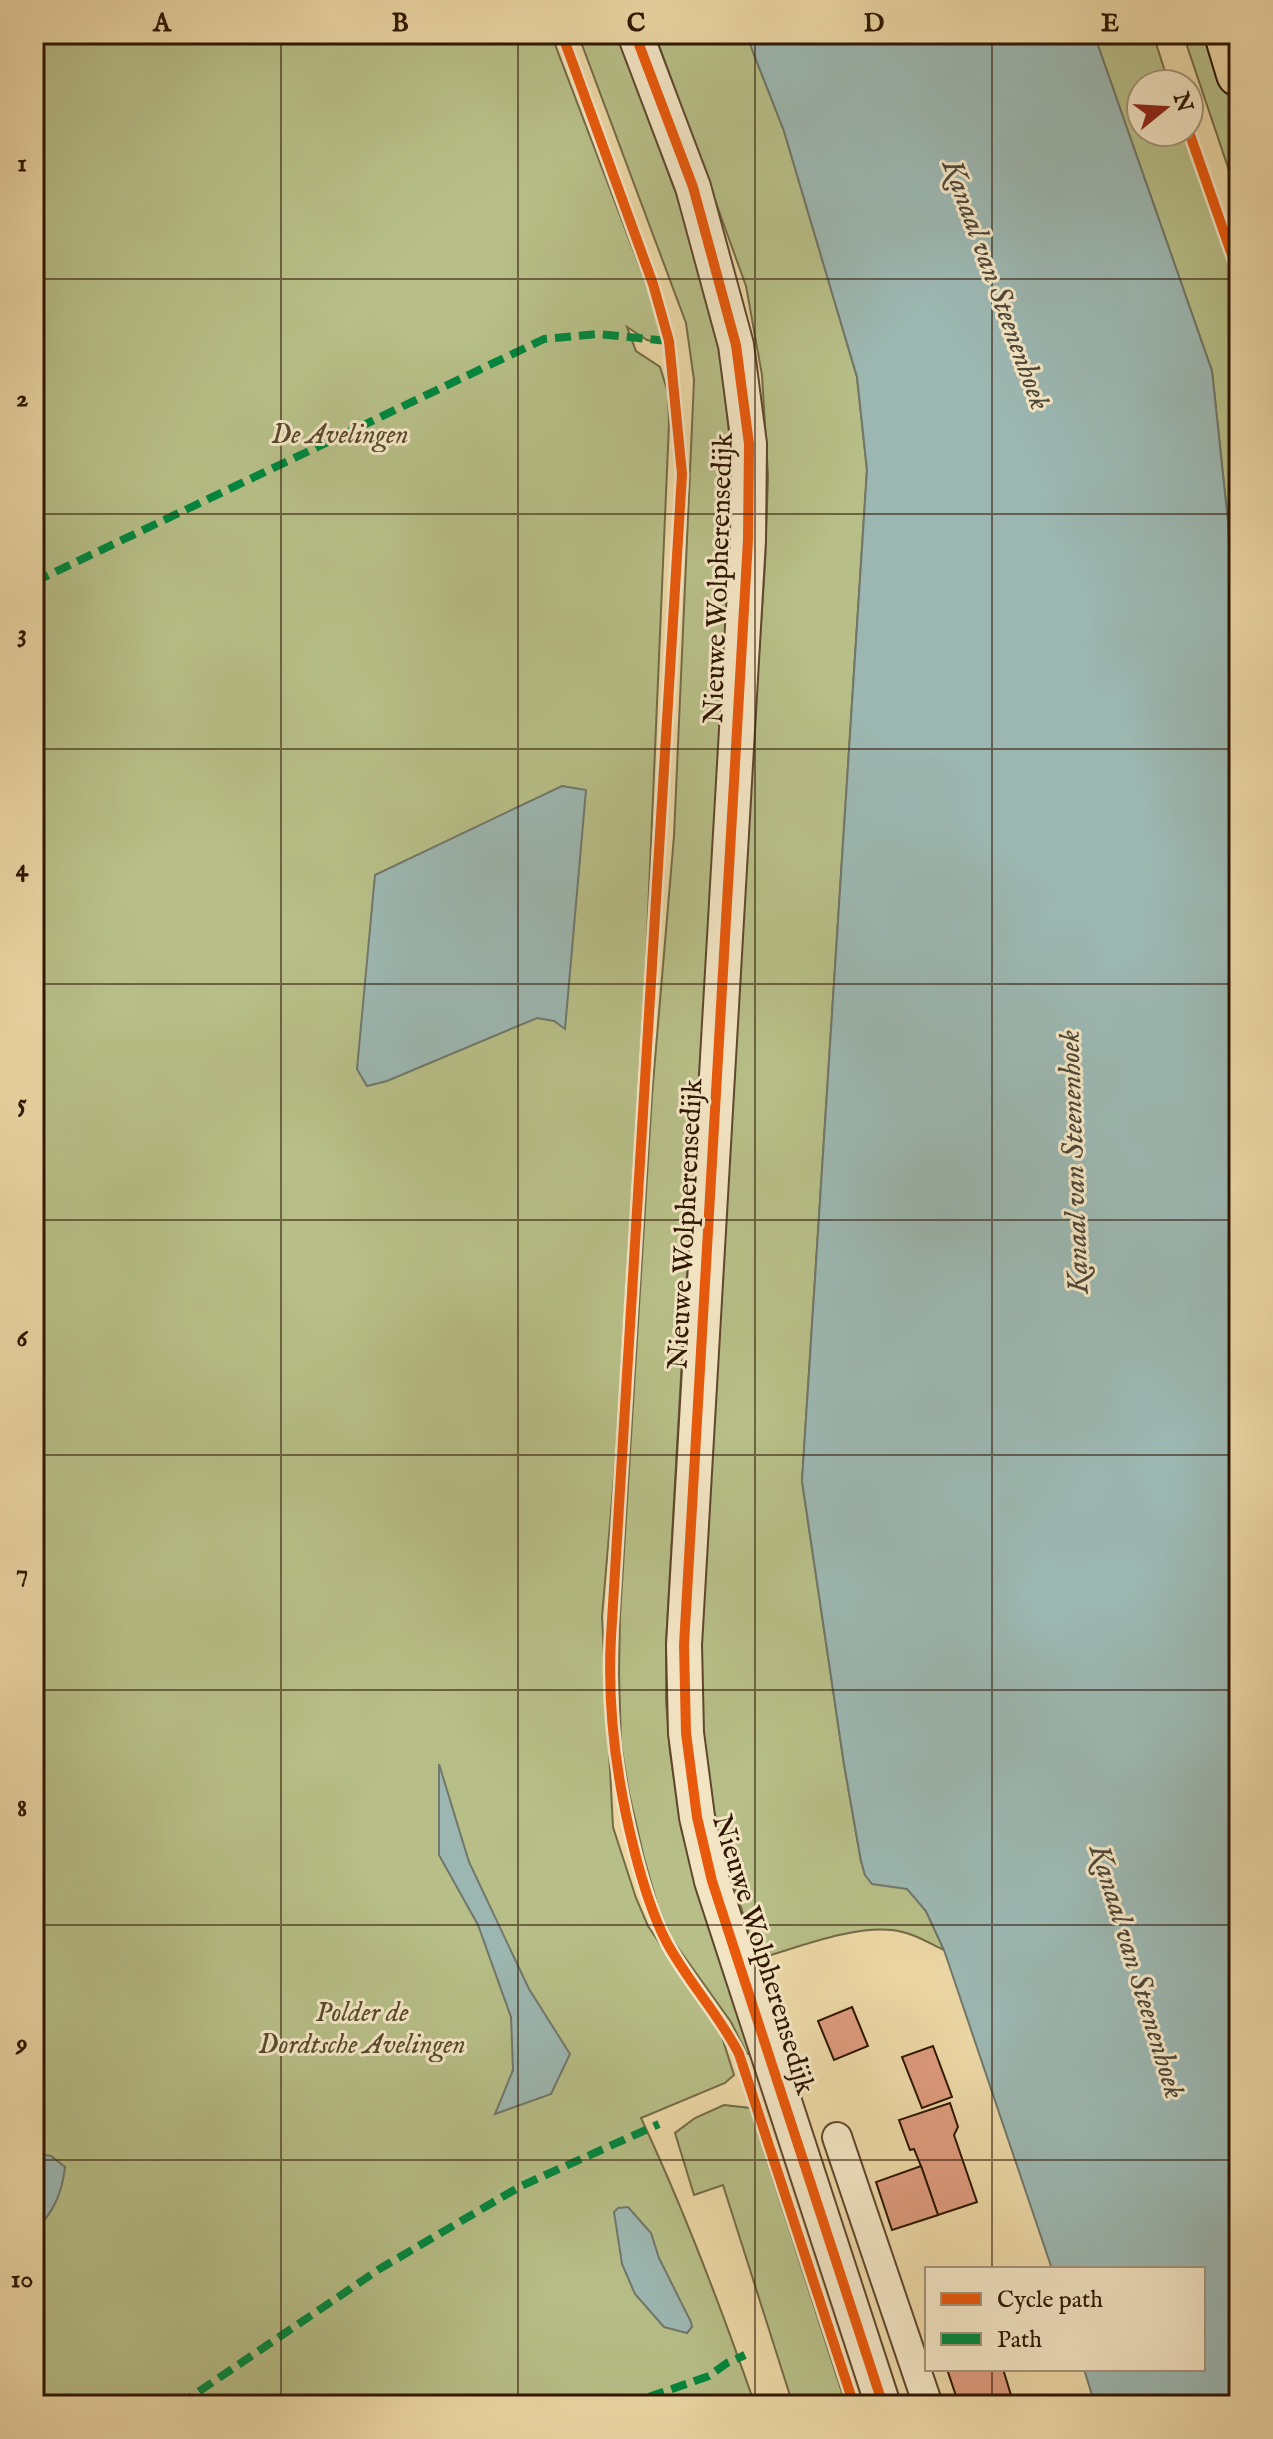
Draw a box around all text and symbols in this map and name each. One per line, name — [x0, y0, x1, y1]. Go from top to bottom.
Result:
text: A — [152, 7, 172, 40]
text: B — [391, 7, 409, 40]
text: C — [627, 7, 646, 40]
text: D — [864, 7, 885, 40]
text: E — [1101, 7, 1119, 40]
north arrow — [1125, 68, 1205, 148]
text: N — [1166, 88, 1198, 116]
text: 1 — [17, 147, 27, 180]
water label: Kanaal van Steenenhoek — [932, 153, 1058, 415]
text: 2 — [16, 382, 28, 415]
park label: De Avelingen — [271, 418, 409, 453]
street label: Nieuwe Wolpherensedijk — [697, 431, 742, 724]
text: 3 — [17, 617, 27, 650]
text: 4 — [16, 852, 30, 885]
water label: Kanaal van Steenenhoek — [1051, 1029, 1099, 1295]
street label: Nieuwe Wolpherensedijk — [661, 1077, 712, 1370]
text: 5 — [17, 1087, 27, 1120]
text: 6 — [17, 1322, 29, 1355]
text: 7 — [16, 1557, 28, 1590]
text: 8 — [17, 1792, 27, 1825]
street label: Nieuwe Wolpherensedijk — [703, 1810, 822, 2100]
water label: Kanaal van Steenenhoek — [1079, 1839, 1193, 2103]
park label: Polder de Dordtsche Avelingen — [258, 1996, 466, 2063]
text: 9 — [15, 2027, 28, 2060]
text: 10 — [11, 2263, 33, 2296]
legend — [925, 2267, 1205, 2371]
text: Cycle path — [997, 2285, 1103, 2316]
text: Path — [997, 2325, 1042, 2356]

